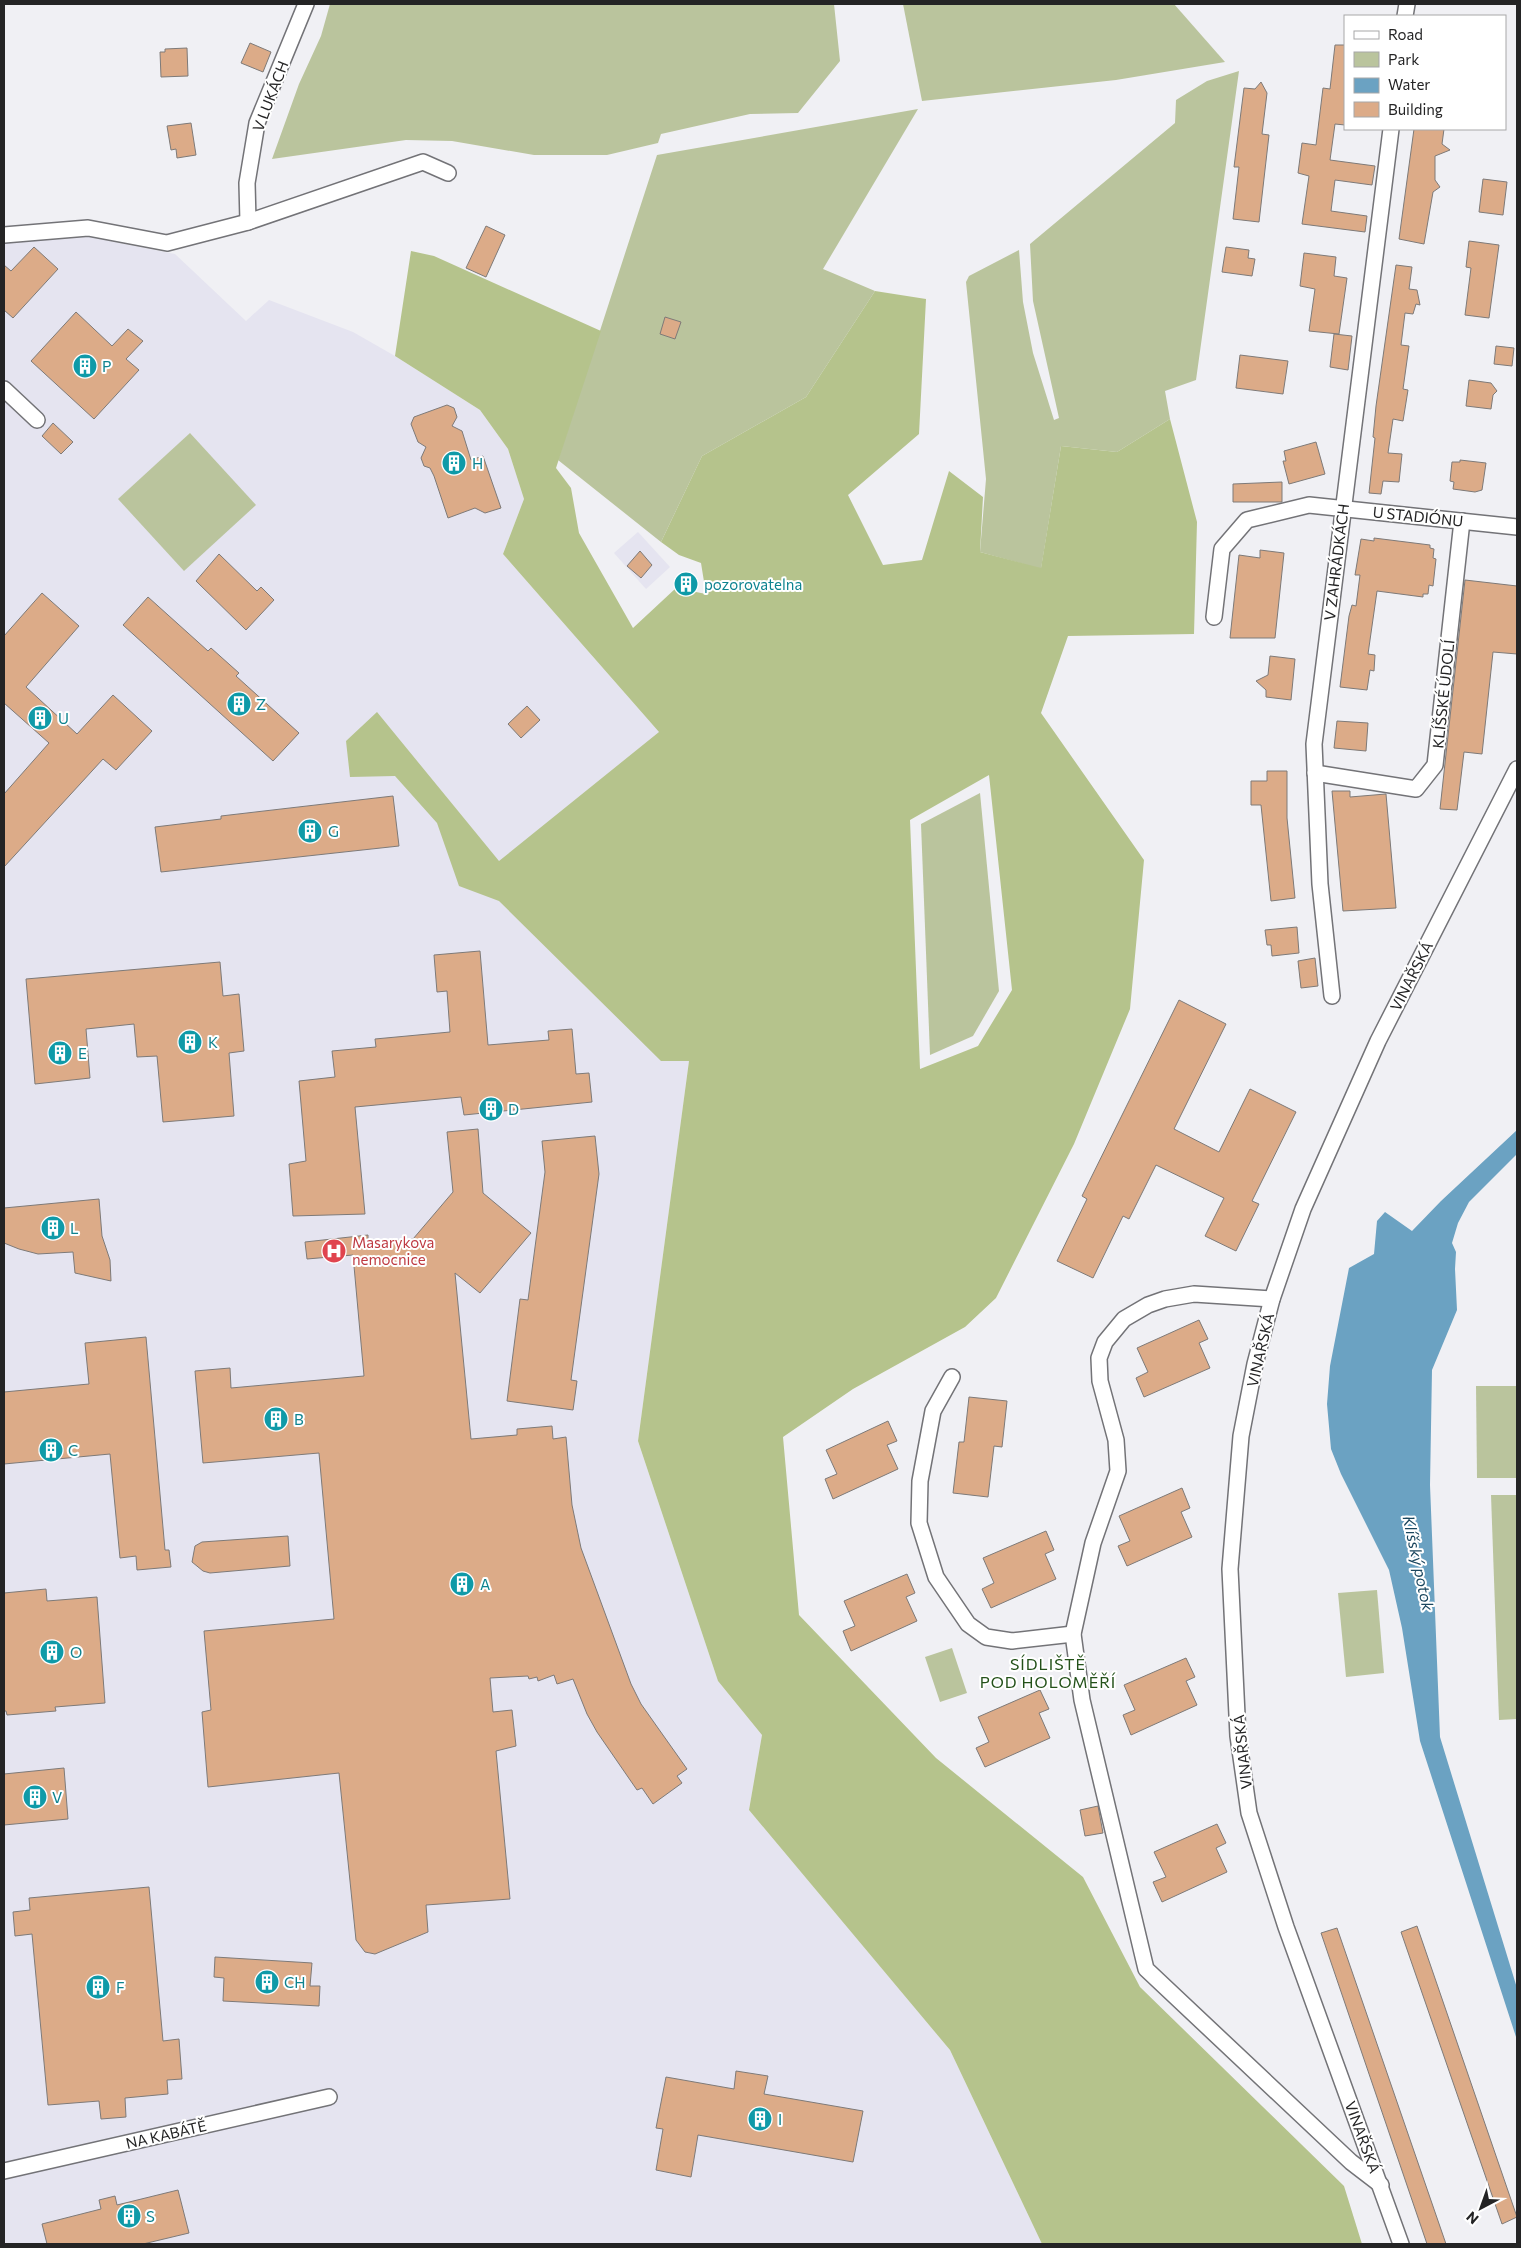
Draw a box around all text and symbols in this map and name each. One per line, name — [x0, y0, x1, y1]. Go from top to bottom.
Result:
legend — [1344, 15, 1506, 130]
text: Road — [1388, 25, 1423, 43]
text: Park — [1388, 50, 1419, 68]
street label: V LUKÁCH — [247, 58, 292, 134]
text: Water — [1388, 75, 1430, 93]
text: Building — [1388, 100, 1443, 118]
building icon: P — [72, 353, 98, 379]
place label: P — [102, 357, 111, 375]
building icon: H — [441, 450, 467, 476]
place label: H — [472, 454, 483, 472]
street label: U STADIÓNU — [1372, 501, 1464, 530]
street label: V ZAHRÁDKÁCH — [1319, 502, 1352, 622]
building icon: pozorovatelna — [673, 571, 699, 597]
place label: pozorovatelna — [704, 575, 802, 593]
street label: KLÍŠSKÉ ÚDOLÍ — [1427, 638, 1458, 749]
building icon: Z — [226, 691, 252, 717]
place label: Z — [256, 695, 266, 713]
building icon: U — [27, 705, 53, 731]
place label: U — [58, 709, 69, 727]
building icon: G — [297, 818, 323, 844]
place label: G — [328, 822, 339, 840]
street label: VINAŘSKÁ — [1385, 938, 1436, 1014]
building icon: K — [177, 1029, 203, 1055]
place label: K — [208, 1033, 218, 1051]
building icon: E — [47, 1040, 73, 1066]
place label: E — [78, 1044, 87, 1062]
building icon: D — [478, 1096, 504, 1122]
place label: D — [508, 1100, 519, 1118]
building icon: L — [40, 1215, 66, 1241]
place label: L — [70, 1219, 79, 1237]
place label: Masarykova nemocnice — [352, 1233, 434, 1268]
hospital icon: Masarykova nemocnice — [321, 1238, 347, 1264]
street label: VINAŘSKÁ — [1242, 1311, 1277, 1389]
building icon: B — [263, 1406, 289, 1432]
place label: B — [294, 1410, 304, 1428]
building icon: C — [38, 1437, 64, 1463]
place label: C — [68, 1441, 78, 1459]
water label: Klíšský potok — [1400, 1514, 1438, 1613]
building icon: A — [449, 1571, 475, 1597]
place label: A — [480, 1575, 490, 1593]
building icon: O — [39, 1639, 65, 1665]
place label: O — [70, 1643, 82, 1661]
district label: SÍDLIŠTĚ POD HOLOMĚŘÍ — [980, 1654, 1116, 1691]
street label: VINAŘSKÁ — [1228, 1714, 1255, 1791]
building icon: V — [22, 1784, 48, 1810]
place label: V — [52, 1788, 62, 1806]
building icon: CH — [254, 1969, 280, 1995]
place label: CH — [284, 1973, 306, 1991]
building icon: F — [85, 1974, 111, 2000]
place label: F — [116, 1978, 125, 1996]
street label: VINAŘSKÁ — [1342, 2098, 1385, 2176]
building icon: I — [747, 2106, 773, 2132]
place label: I — [778, 2110, 782, 2128]
street label: NA KABÁTĚ — [124, 2115, 208, 2152]
north arrow — [1456, 2183, 1506, 2233]
building icon: S — [116, 2203, 142, 2229]
place label: S — [146, 2207, 155, 2225]
text: N — [1463, 2208, 1482, 2228]

